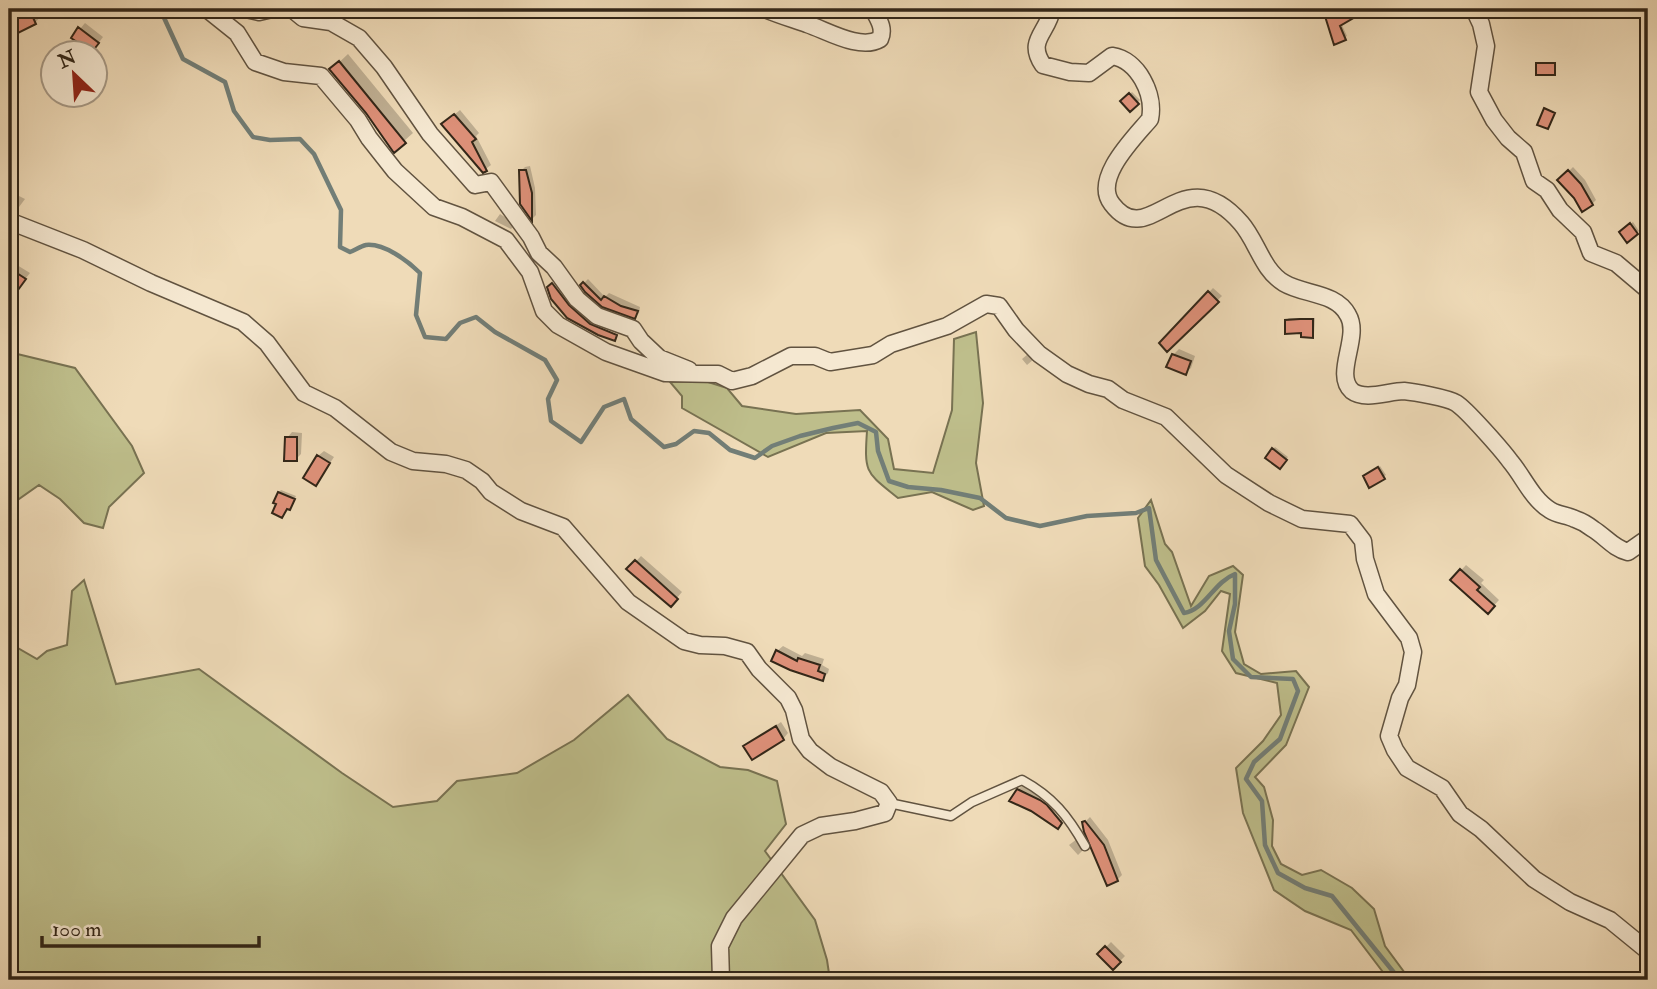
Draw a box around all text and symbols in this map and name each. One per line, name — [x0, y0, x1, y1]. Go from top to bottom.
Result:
north arrow — [38, 38, 108, 108]
text: N — [54, 45, 81, 74]
scale bar — [42, 905, 259, 949]
text: 100 m — [52, 916, 102, 943]

